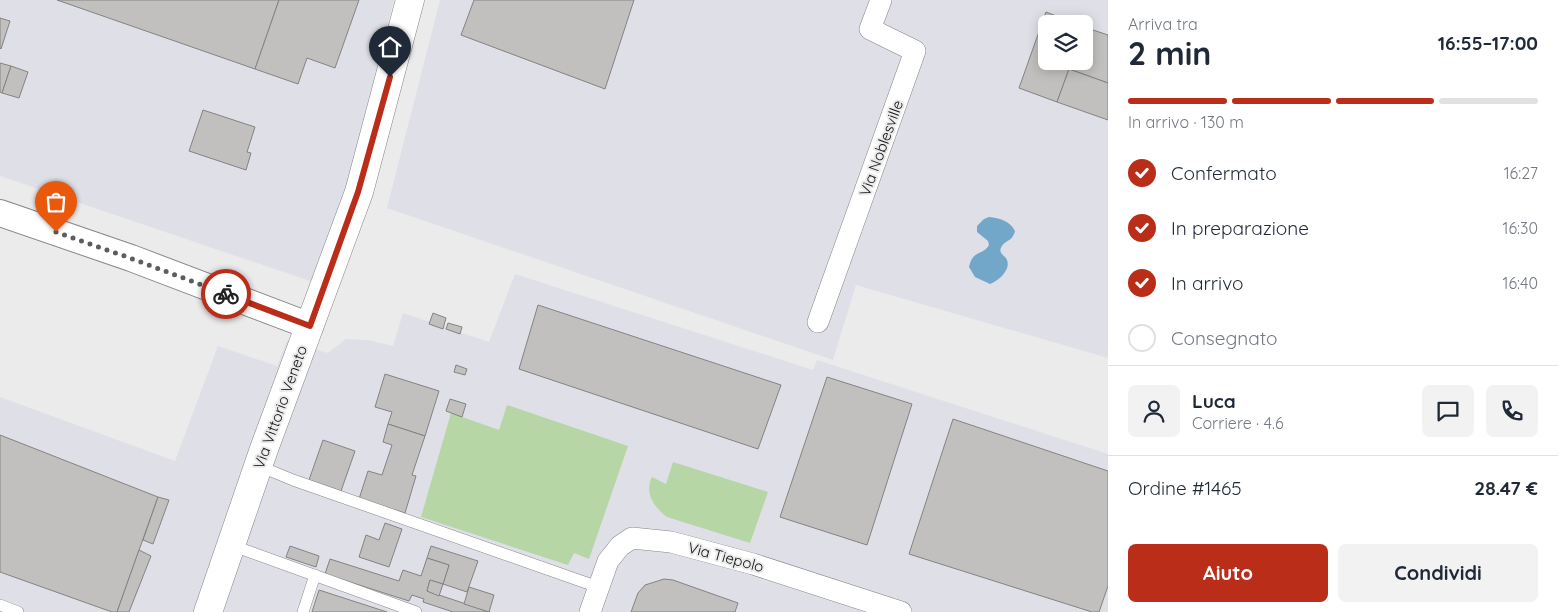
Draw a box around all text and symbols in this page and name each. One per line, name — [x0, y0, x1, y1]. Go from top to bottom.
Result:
text: Arriva tra — [1128, 14, 1198, 34]
map controls — [1038, 15, 1093, 70]
button: layers — [1038, 15, 1093, 70]
pin — [369, 26, 411, 77]
text: 16:55–17:00 — [1438, 31, 1538, 55]
icon: home — [376, 33, 404, 61]
text: 2 min — [1128, 33, 1211, 73]
street label: Via Noblesville — [855, 97, 907, 199]
text: In arrivo · 130 m — [1128, 112, 1244, 132]
icon: check — [1128, 159, 1156, 187]
text: Confermato — [1171, 161, 1277, 185]
text: 16:27 — [1504, 163, 1538, 183]
pin — [35, 181, 77, 232]
icon: bag — [42, 188, 70, 216]
icon: check — [1128, 214, 1156, 242]
text: In preparazione — [1171, 216, 1309, 240]
text: 16:30 — [1503, 218, 1538, 238]
courier — [201, 269, 251, 319]
icon: check — [1128, 269, 1156, 297]
text: In arrivo — [1171, 271, 1244, 295]
text: 16:40 — [1503, 273, 1538, 293]
icon: bike — [212, 280, 240, 308]
text: Consegnato — [1171, 326, 1278, 350]
street label: Via Vittorio Veneto — [249, 343, 311, 471]
button: person — [1128, 385, 1180, 437]
button: chat — [1422, 385, 1474, 437]
button: phone — [1486, 385, 1538, 437]
text: Luca — [1192, 389, 1236, 413]
text: Corriere · 4.6 — [1192, 413, 1284, 433]
text: Ordine #1465 — [1128, 476, 1242, 500]
text: 28.47 € — [1474, 476, 1538, 500]
street label: Via Tiepolo — [686, 538, 766, 576]
button: Aiuto — [1128, 544, 1328, 602]
button: Condividi — [1338, 544, 1538, 602]

